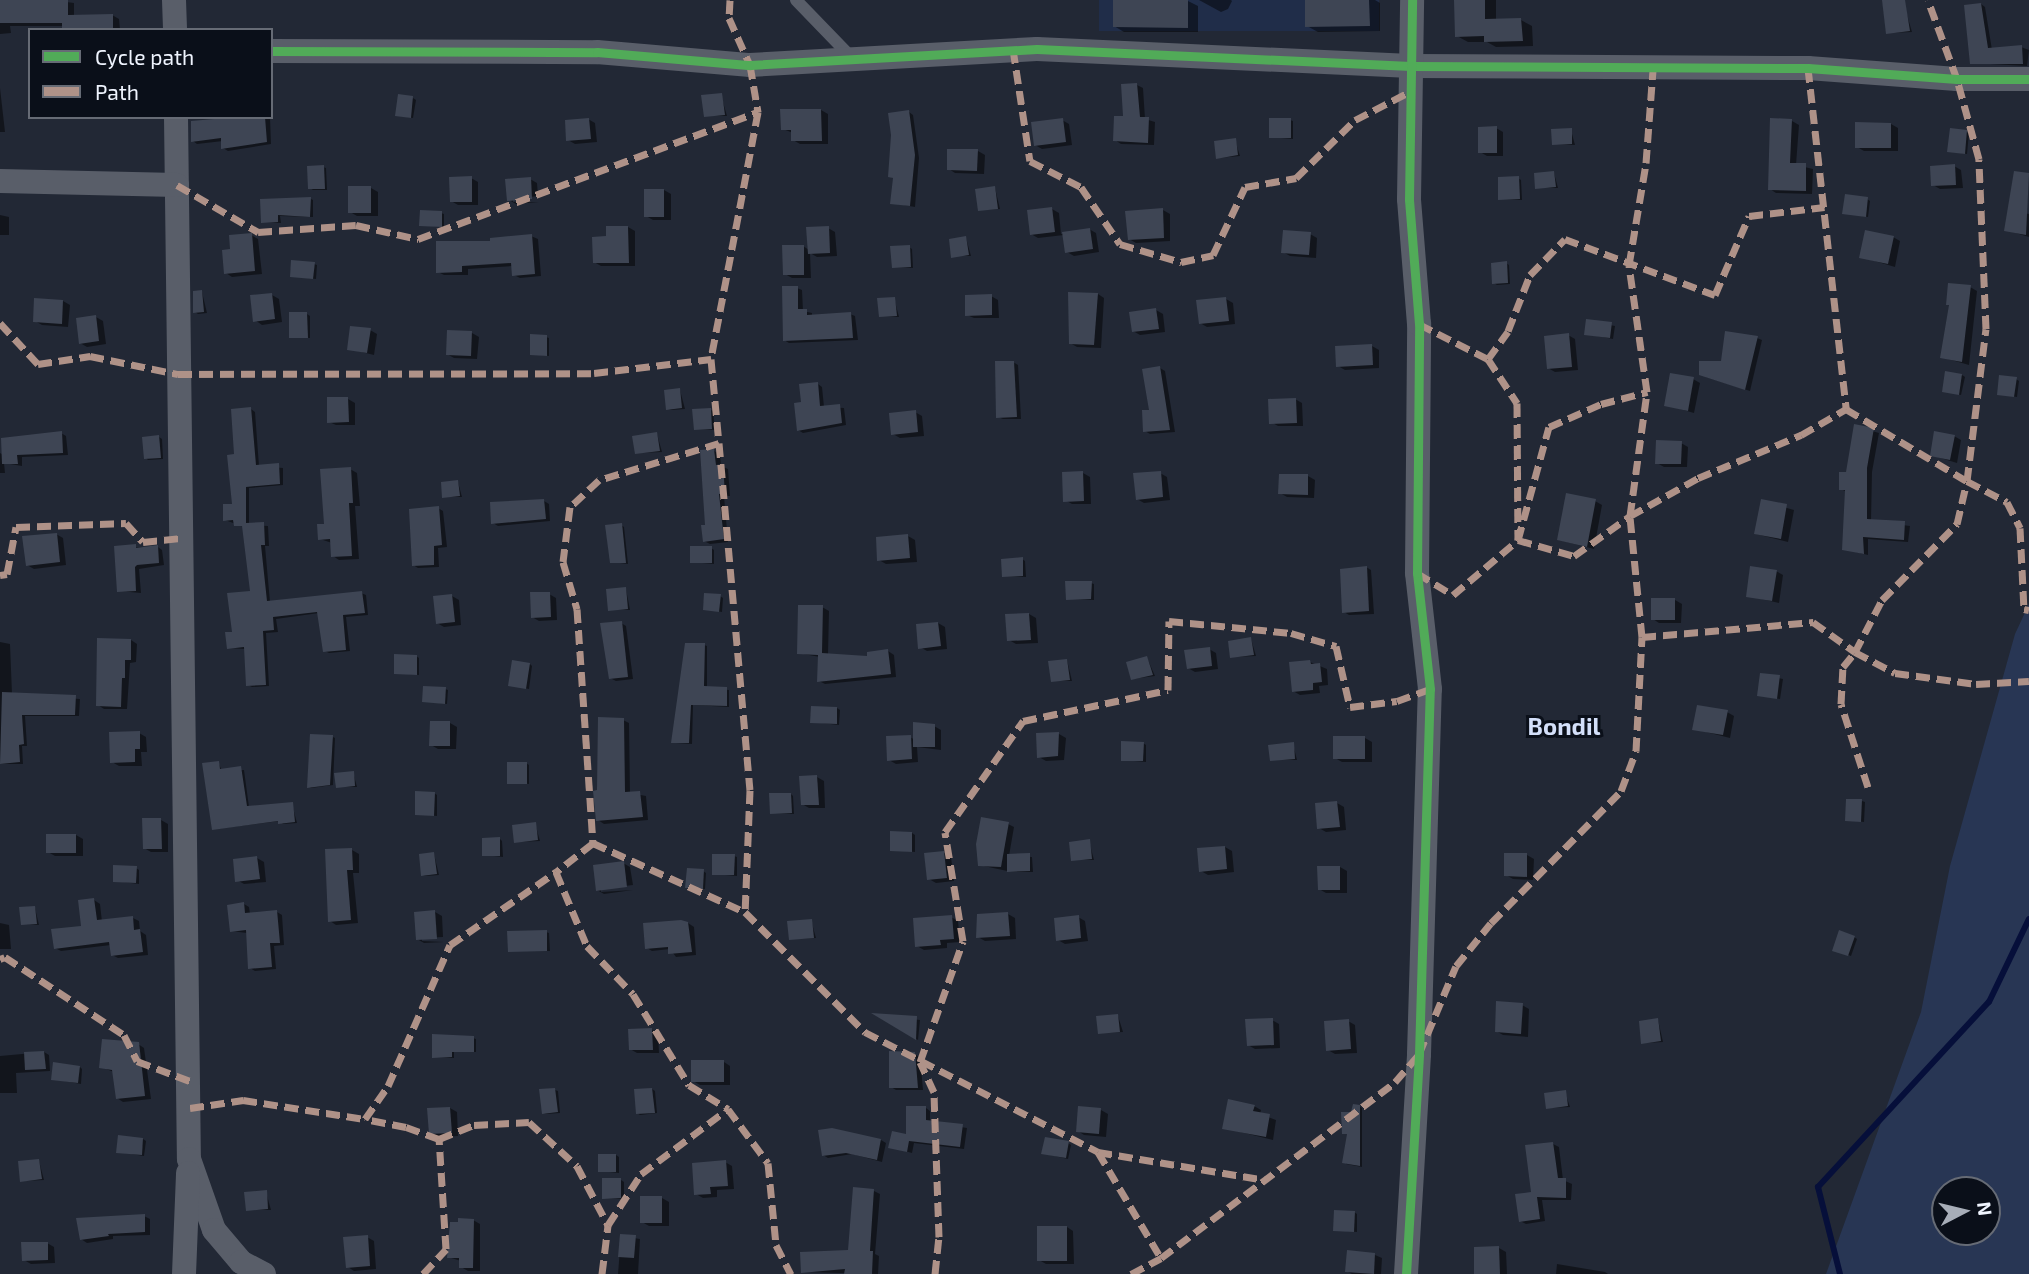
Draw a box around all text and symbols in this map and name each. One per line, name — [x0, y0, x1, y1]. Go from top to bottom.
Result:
legend — [28, 28, 273, 119]
text: Cycle path — [95, 44, 194, 69]
text: Path — [95, 79, 139, 104]
district label: Bondil — [1528, 712, 1600, 740]
north arrow — [1931, 1176, 2001, 1246]
text: N — [1973, 1200, 1998, 1217]

